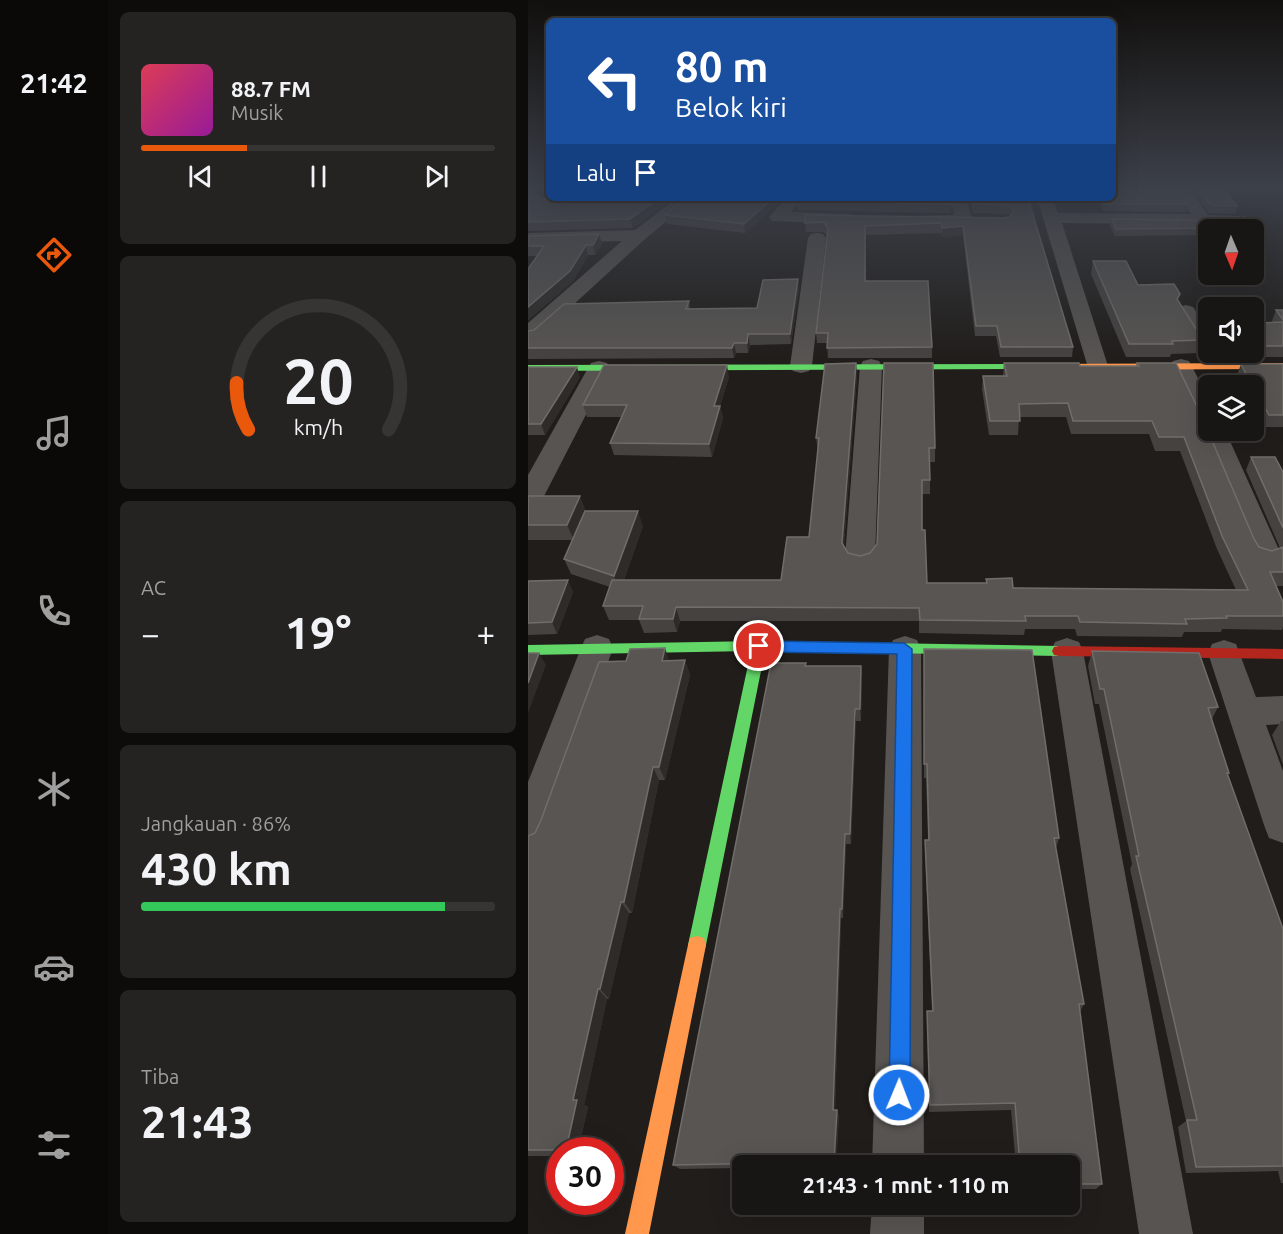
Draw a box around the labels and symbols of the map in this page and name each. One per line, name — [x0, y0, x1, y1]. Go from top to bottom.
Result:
north arrow — [1198, 219, 1264, 285]
pin — [733, 620, 784, 671]
position arrow — [867, 1063, 931, 1127]
speed limit sign: 30 — [546, 1137, 624, 1215]

